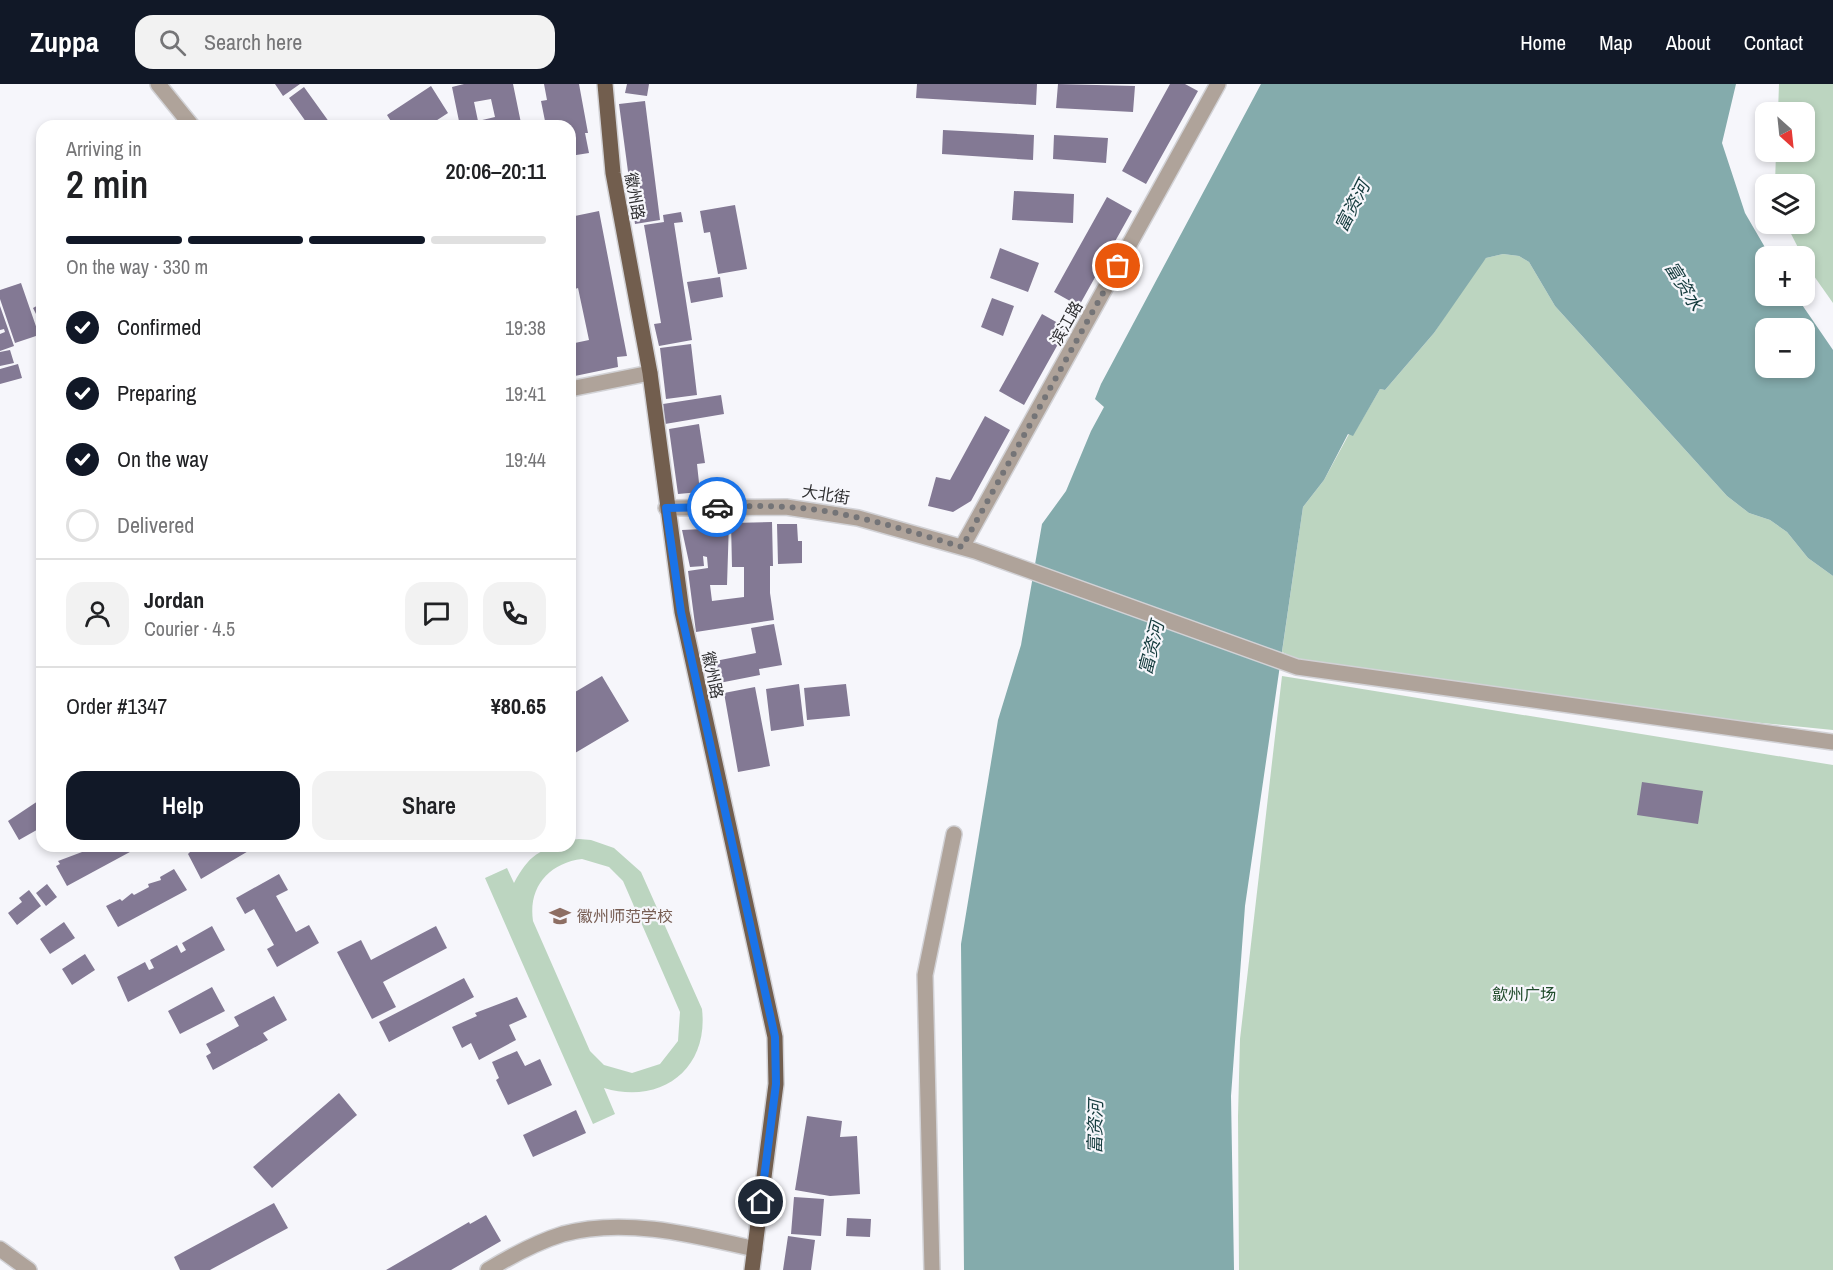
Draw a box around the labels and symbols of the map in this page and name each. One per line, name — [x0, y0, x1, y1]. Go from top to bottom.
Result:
north arrow — [1755, 102, 1815, 162]
street label: 徽州路 — [620, 170, 650, 222]
water label: 富资河 — [1329, 174, 1377, 236]
pin — [1092, 240, 1143, 291]
water label: 富资水 — [1659, 256, 1709, 316]
street label: 滨江路 — [1045, 297, 1087, 349]
courier — [687, 477, 747, 537]
street label: 大北街 — [801, 479, 851, 509]
water label: 富资河 — [1132, 616, 1170, 677]
street label: 徽州路 — [697, 649, 729, 701]
school or university icon: 徽州师范学校 — [548, 904, 572, 928]
place label: 徽州师范学校 — [577, 905, 673, 927]
park label: 歙州广场 — [1492, 983, 1556, 1005]
water label: 富资河 — [1082, 1097, 1108, 1154]
pin — [735, 1176, 786, 1227]

